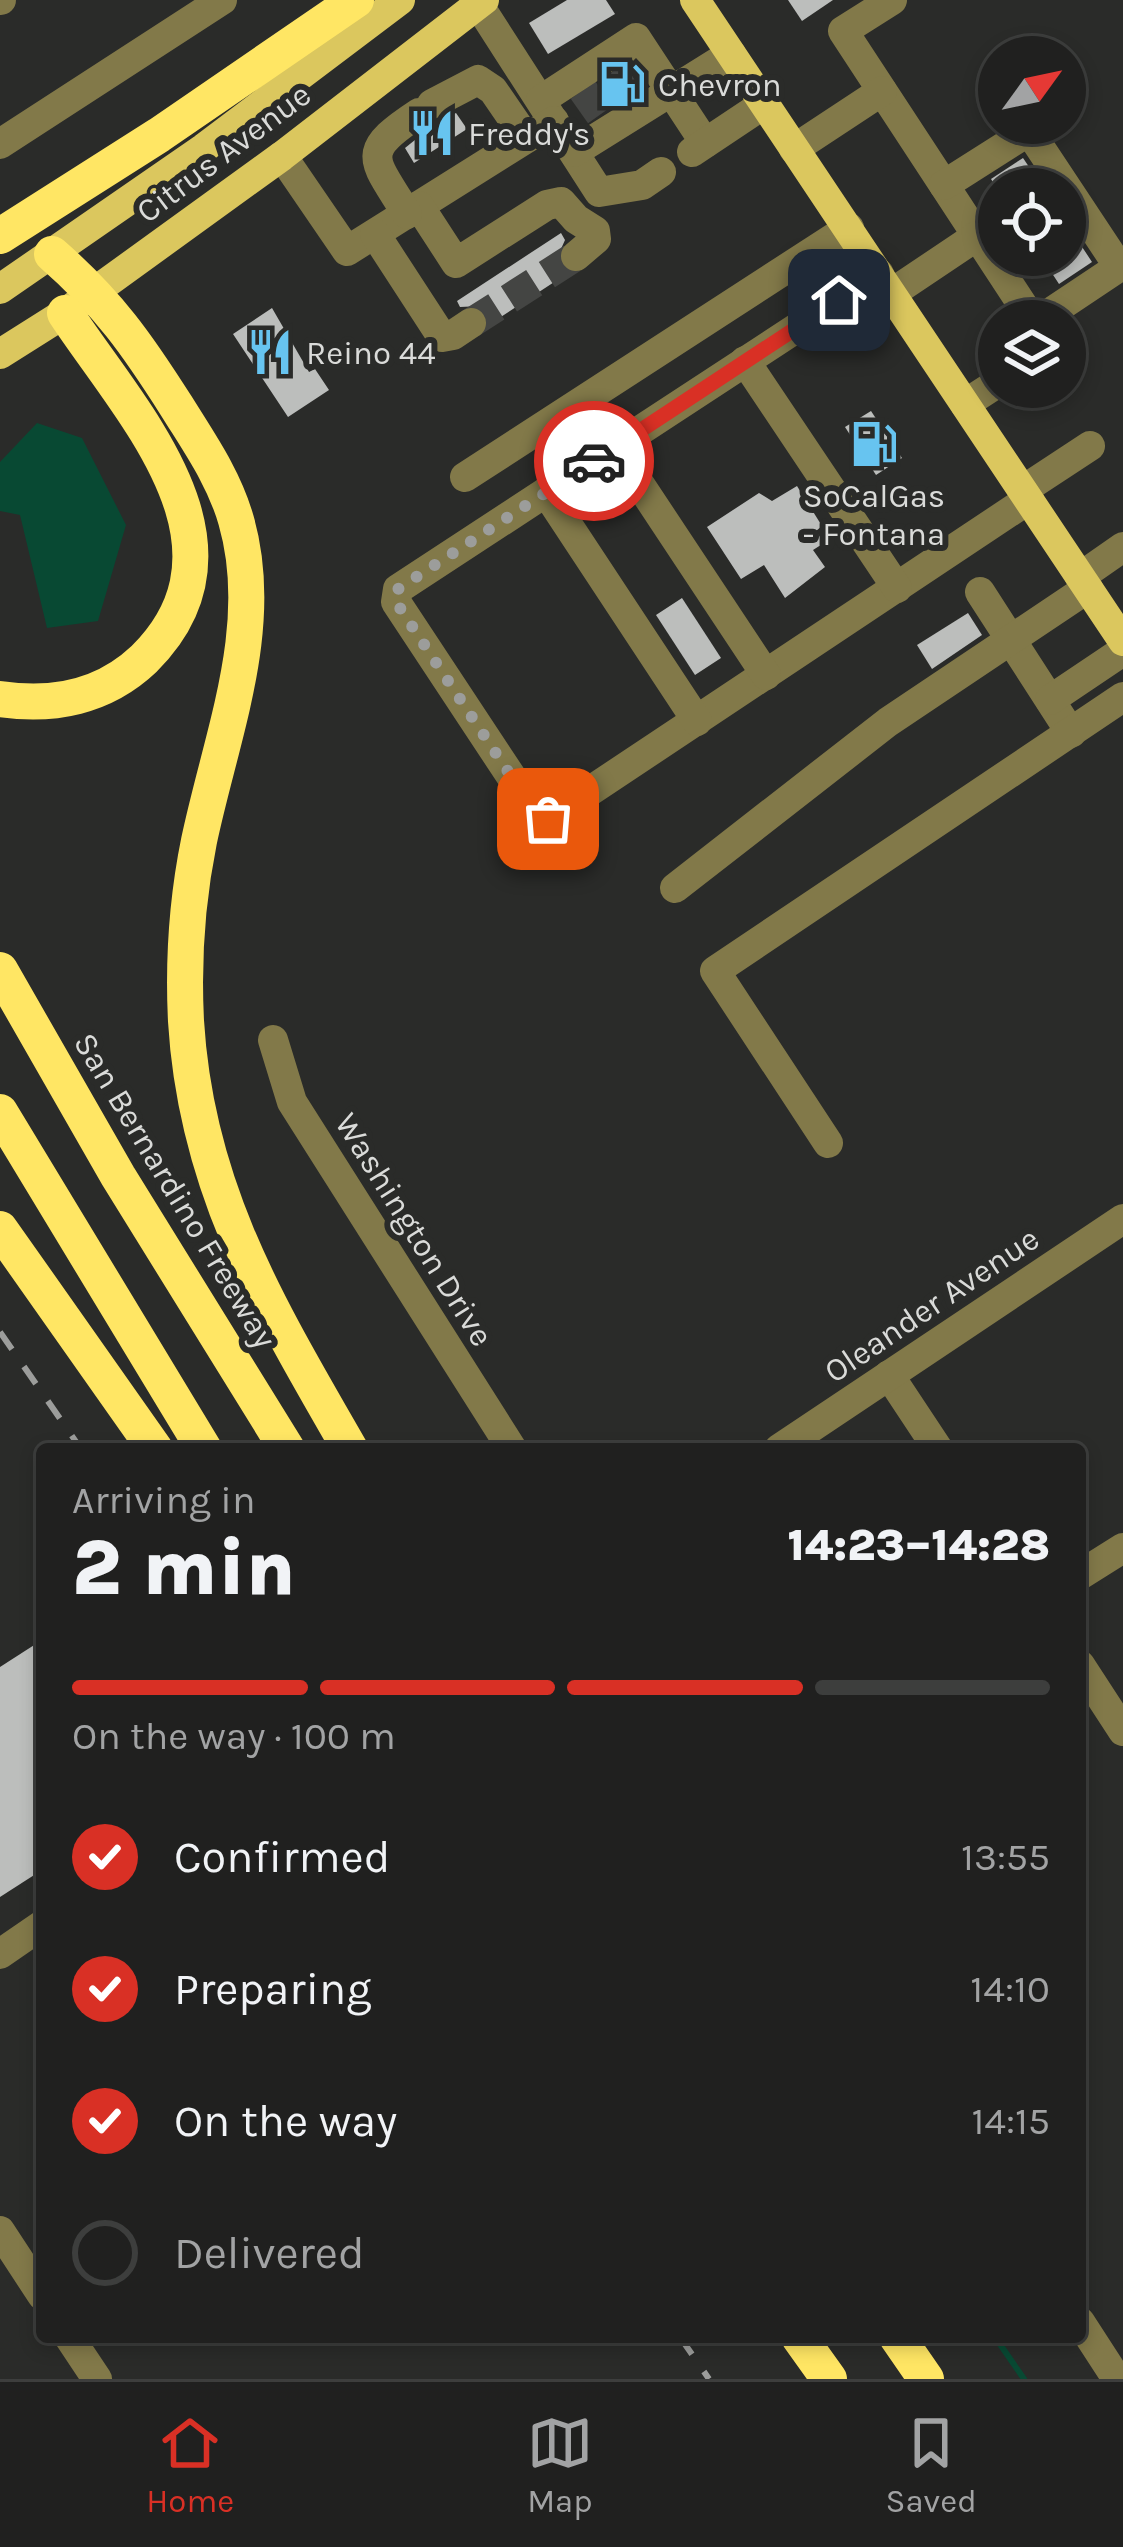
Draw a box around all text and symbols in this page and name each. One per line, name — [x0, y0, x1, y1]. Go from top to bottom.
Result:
north arrow — [978, 36, 1086, 144]
map controls — [978, 36, 1086, 408]
fuel station icon: Chevron — [597, 59, 647, 109]
place label: Chevron — [658, 66, 782, 104]
street label: Citrus Avenue — [129, 75, 318, 231]
restaurant icon: Freddy's — [407, 108, 457, 158]
place label: Freddy's — [468, 115, 590, 153]
button: locate — [978, 168, 1086, 276]
pin — [788, 249, 890, 351]
icon: home — [806, 267, 872, 333]
button: layers — [978, 300, 1086, 408]
restaurant icon: Reino 44 — [245, 327, 295, 377]
place label: Reino 44 — [306, 334, 436, 372]
courier — [534, 401, 654, 521]
fuel station icon: SoCalGas - Fontana — [849, 419, 899, 469]
icon: car — [561, 428, 627, 494]
place label: SoCalGas - Fontana — [803, 477, 945, 553]
pin — [497, 768, 599, 870]
icon: bag — [515, 786, 581, 852]
street label: San Bernardino Freeway — [66, 1026, 284, 1355]
street label: Washington Drive — [327, 1106, 501, 1353]
street label: Oleander Avenue — [817, 1219, 1046, 1391]
text: Arriving in — [72, 1477, 255, 1523]
text: 14:23–14:28 — [787, 1519, 1050, 1571]
text: 2 min — [72, 1522, 296, 1614]
text: On the way · 100 m — [72, 1713, 396, 1759]
icon: check — [72, 1824, 138, 1890]
text: Confirmed — [174, 1831, 390, 1883]
text: 13:55 — [961, 1834, 1050, 1880]
icon: check — [72, 1956, 138, 2022]
text: Preparing — [174, 1963, 372, 2015]
text: 14:10 — [970, 1966, 1050, 2012]
icon: check — [72, 2088, 138, 2154]
text: On the way — [174, 2095, 397, 2147]
text: 14:15 — [971, 2098, 1050, 2144]
text: Delivered — [174, 2227, 365, 2279]
tab: Home — [146, 2410, 234, 2520]
tab: Map — [527, 2410, 593, 2520]
tab: Saved — [885, 2410, 977, 2520]

